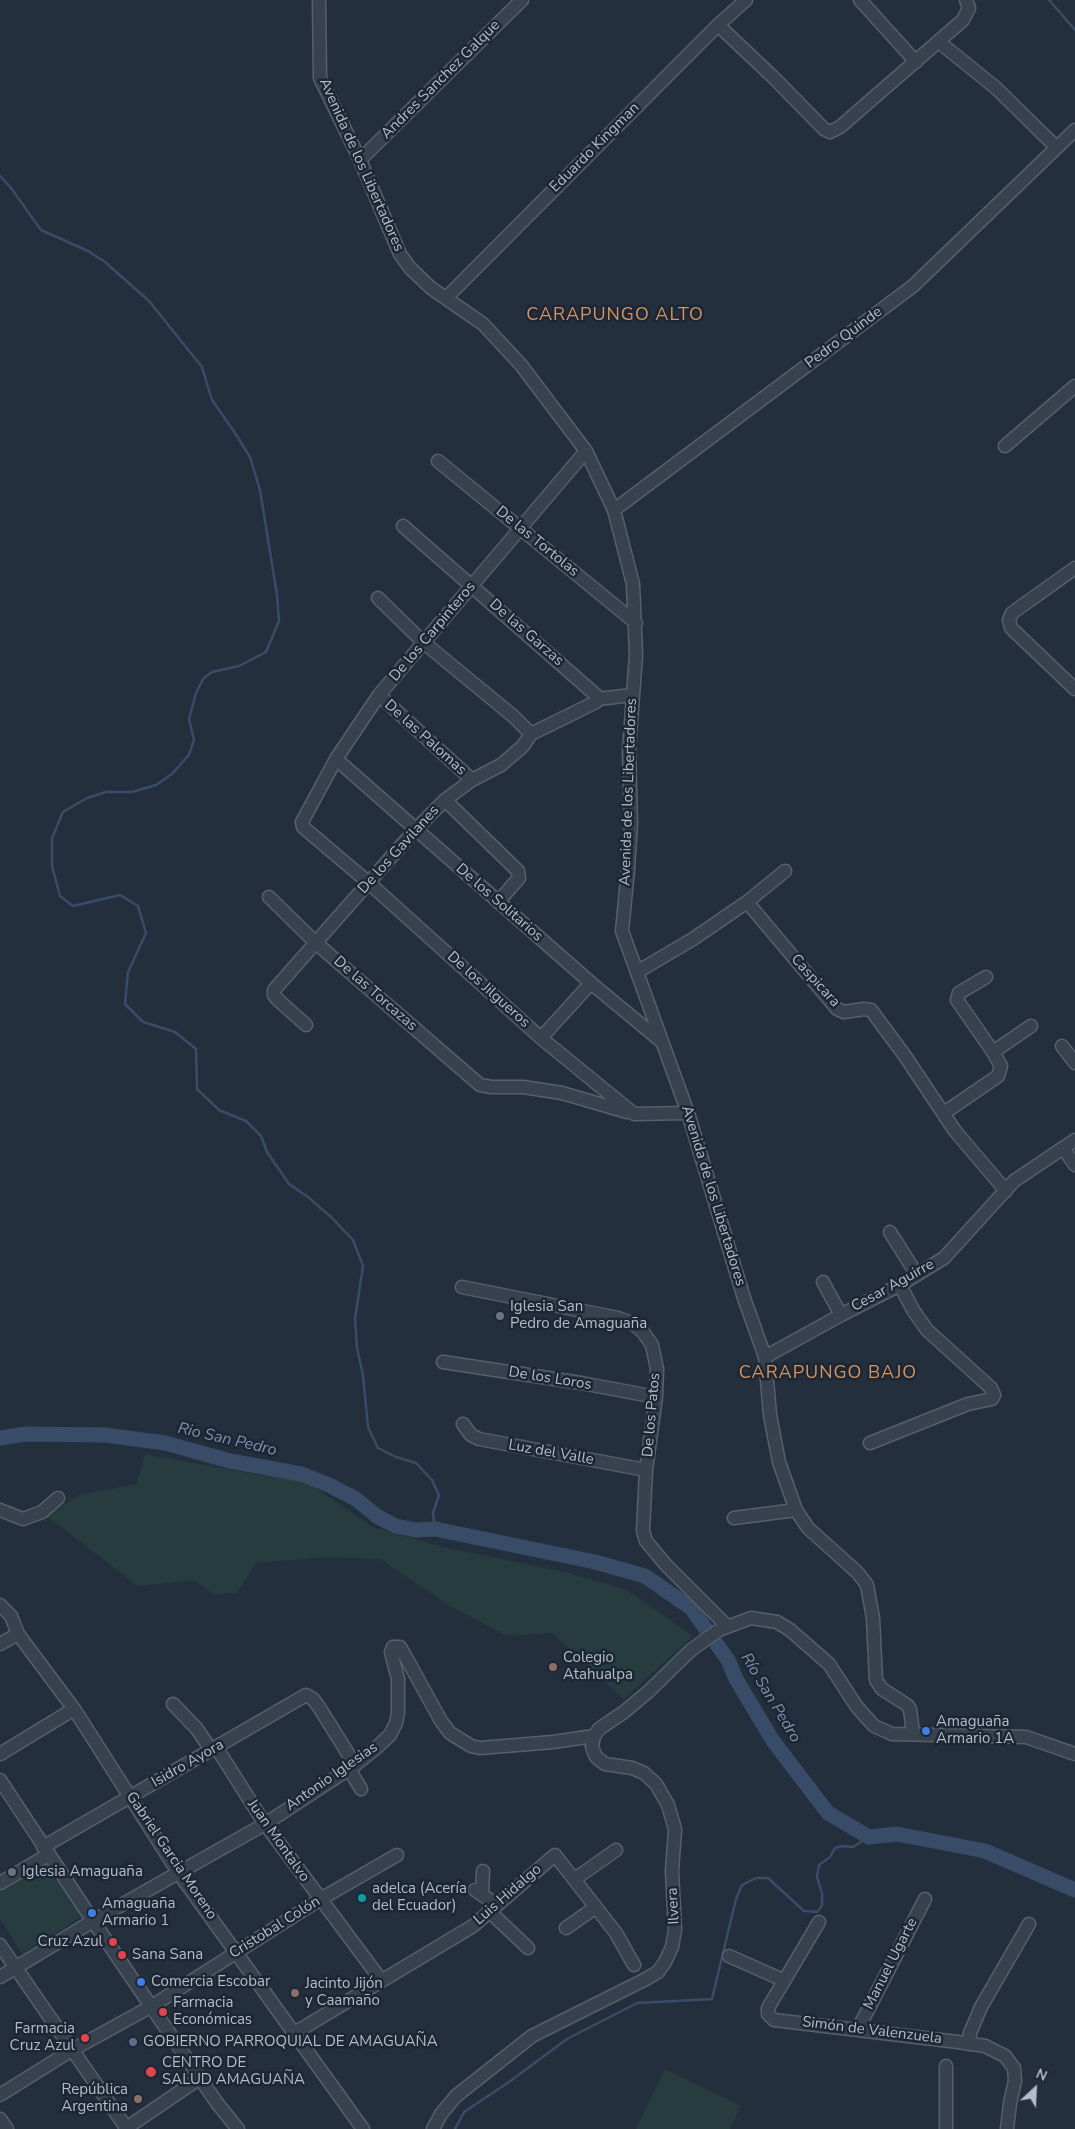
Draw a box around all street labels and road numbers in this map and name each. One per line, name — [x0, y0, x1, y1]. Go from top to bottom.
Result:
street label: Andres Sanchez Galque — [378, 17, 504, 143]
street label: Avenida de los Libertadores — [315, 76, 407, 254]
street label: Eduardo Kingman — [546, 99, 644, 197]
street label: Pedro Quinde — [802, 303, 886, 373]
street label: De las Tortolas — [492, 503, 582, 581]
street label: De los Carpinteros — [386, 578, 480, 686]
street label: De las Garzas — [485, 596, 567, 670]
street label: De las Palomas — [380, 696, 470, 780]
street label: Avenida de los Libertadores — [617, 698, 641, 886]
street label: De los Gavilanes — [355, 802, 443, 898]
street label: De los Solitarios — [452, 860, 546, 946]
street label: De los Jilgueros — [443, 948, 533, 1032]
street label: Caspicara — [786, 951, 844, 1011]
street label: De las Torcazas — [330, 953, 420, 1035]
street label: Avenida de los Libertadores — [677, 1104, 749, 1288]
street label: Cesar Aguirre — [848, 1256, 938, 1316]
street label: De los Loros — [507, 1364, 593, 1394]
street label: De los Patos — [639, 1372, 665, 1458]
street label: Luz del Valle — [507, 1437, 595, 1469]
street label: Isidro Ayora — [149, 1736, 227, 1792]
street label: Antonio Iglesias — [283, 1739, 381, 1815]
street label: Gabriel Garcia Moreno — [122, 1789, 220, 1923]
street label: Juan Montalvo — [243, 1796, 313, 1886]
street label: Luis Hidalgo — [470, 1861, 546, 1929]
street label: Ilvera — [664, 1887, 684, 1925]
street label: Cristobal Colón — [226, 1893, 324, 1963]
street label: Manuel Ugarte — [860, 1915, 922, 2013]
street label: Simón de Valenzuela — [801, 2013, 943, 2049]

